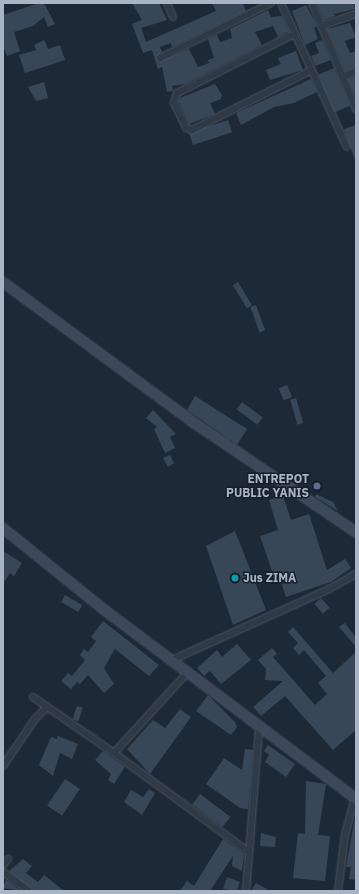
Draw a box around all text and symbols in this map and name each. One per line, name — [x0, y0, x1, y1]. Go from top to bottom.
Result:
place label: ENTREPOT PUBLIC YANIS — [226, 472, 309, 500]
marker: ENTREPOT PUBLIC YANIS — [312, 481, 322, 491]
place label: Jus ZIMA — [243, 571, 296, 585]
marker: Jus ZIMA — [230, 573, 240, 583]

